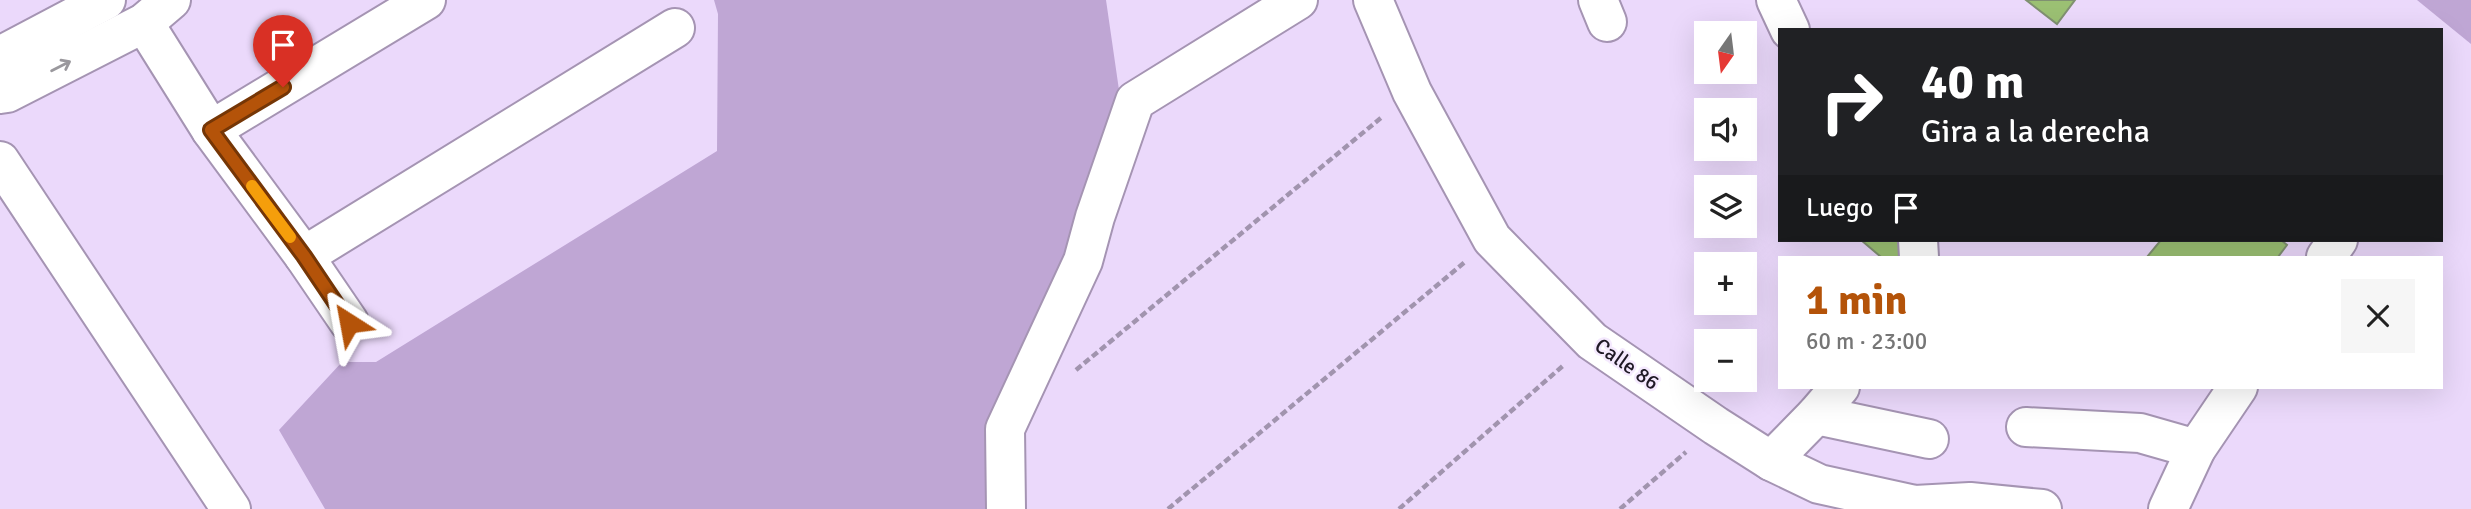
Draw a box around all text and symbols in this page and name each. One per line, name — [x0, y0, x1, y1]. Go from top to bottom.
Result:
pin — [253, 15, 313, 87]
north arrow — [1694, 21, 1757, 84]
map controls — [1694, 21, 1757, 392]
icon: arrive — [264, 26, 302, 64]
text: 40 m — [1921, 52, 2024, 112]
icon: right — [1806, 56, 1897, 147]
one-way arrow — [51, 58, 71, 72]
button: sound — [1694, 98, 1757, 161]
text: Gira a la derecha — [1921, 112, 2150, 151]
button: layers — [1694, 175, 1757, 238]
icon: arrive — [1887, 189, 1925, 227]
text: Luego — [1806, 192, 1873, 224]
button: + — [1694, 252, 1757, 315]
text: 1 min — [1806, 275, 1907, 326]
button: close — [2341, 279, 2415, 353]
position arrow — [312, 286, 386, 360]
text: 60 m · 23:00 — [1806, 327, 1927, 356]
button: − — [1694, 329, 1757, 392]
street label: Calle 86 — [1590, 332, 1664, 396]

